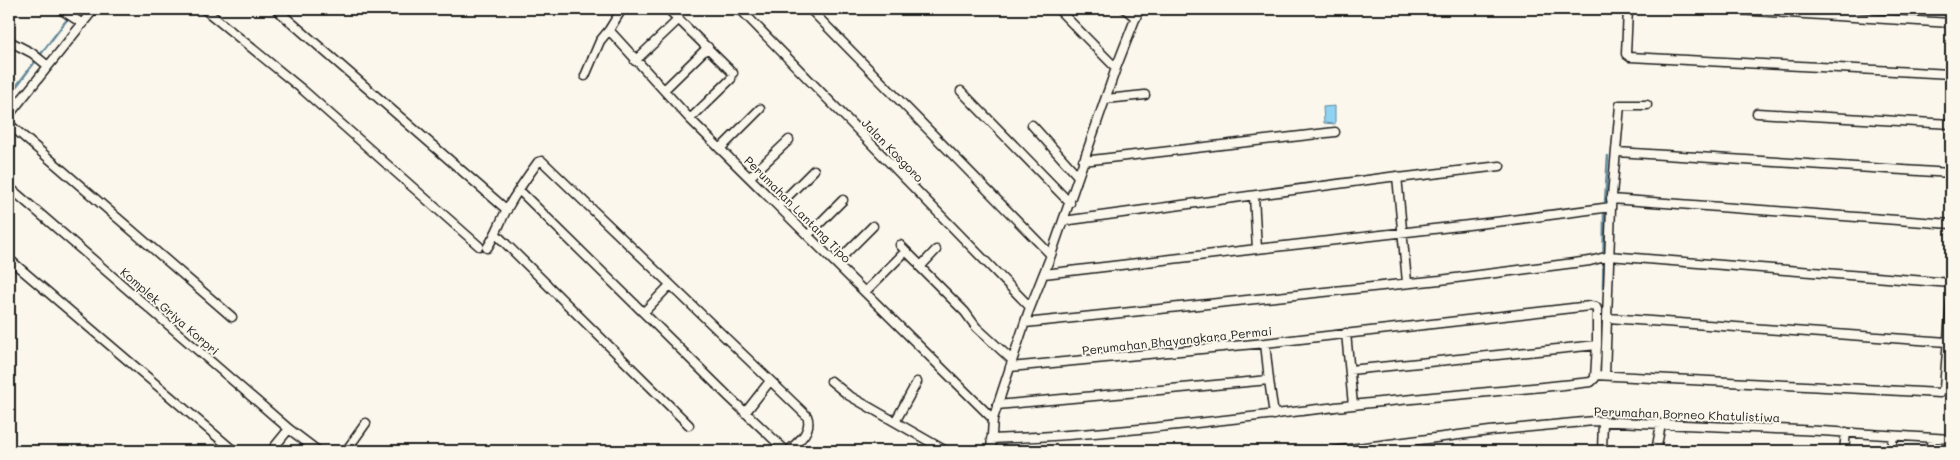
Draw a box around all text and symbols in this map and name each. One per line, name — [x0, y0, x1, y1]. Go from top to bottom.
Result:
street label: Jalan Kosgoro — [859, 115, 927, 185]
street label: Perumahan Lantang Tipo — [741, 152, 855, 266]
street label: Komplek Griya Korpri — [117, 264, 223, 358]
street label: Perumahan Bhayangkara Permai — [1081, 322, 1273, 358]
street label: Perumahan Borneo Khatulistiwa — [1594, 403, 1780, 425]

